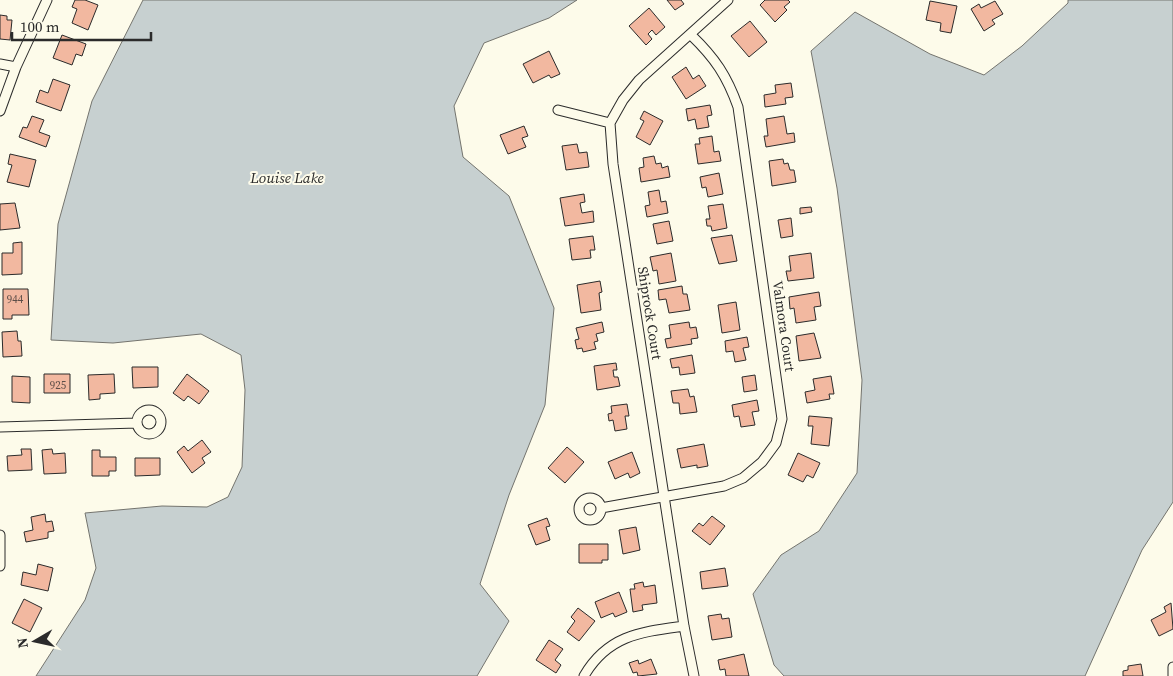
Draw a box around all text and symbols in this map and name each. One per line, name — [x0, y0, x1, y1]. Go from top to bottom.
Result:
scale bar — [12, 10, 151, 42]
text: 100 m — [20, 16, 60, 37]
water label: Louise Lake — [249, 167, 324, 188]
street label: Shiprock Court — [633, 265, 667, 361]
street label: Valmora Court — [768, 279, 800, 373]
house number: 944 — [7, 292, 24, 307]
house number: 925 — [50, 378, 67, 393]
north arrow — [10, 616, 60, 666]
text: N — [11, 636, 33, 650]

